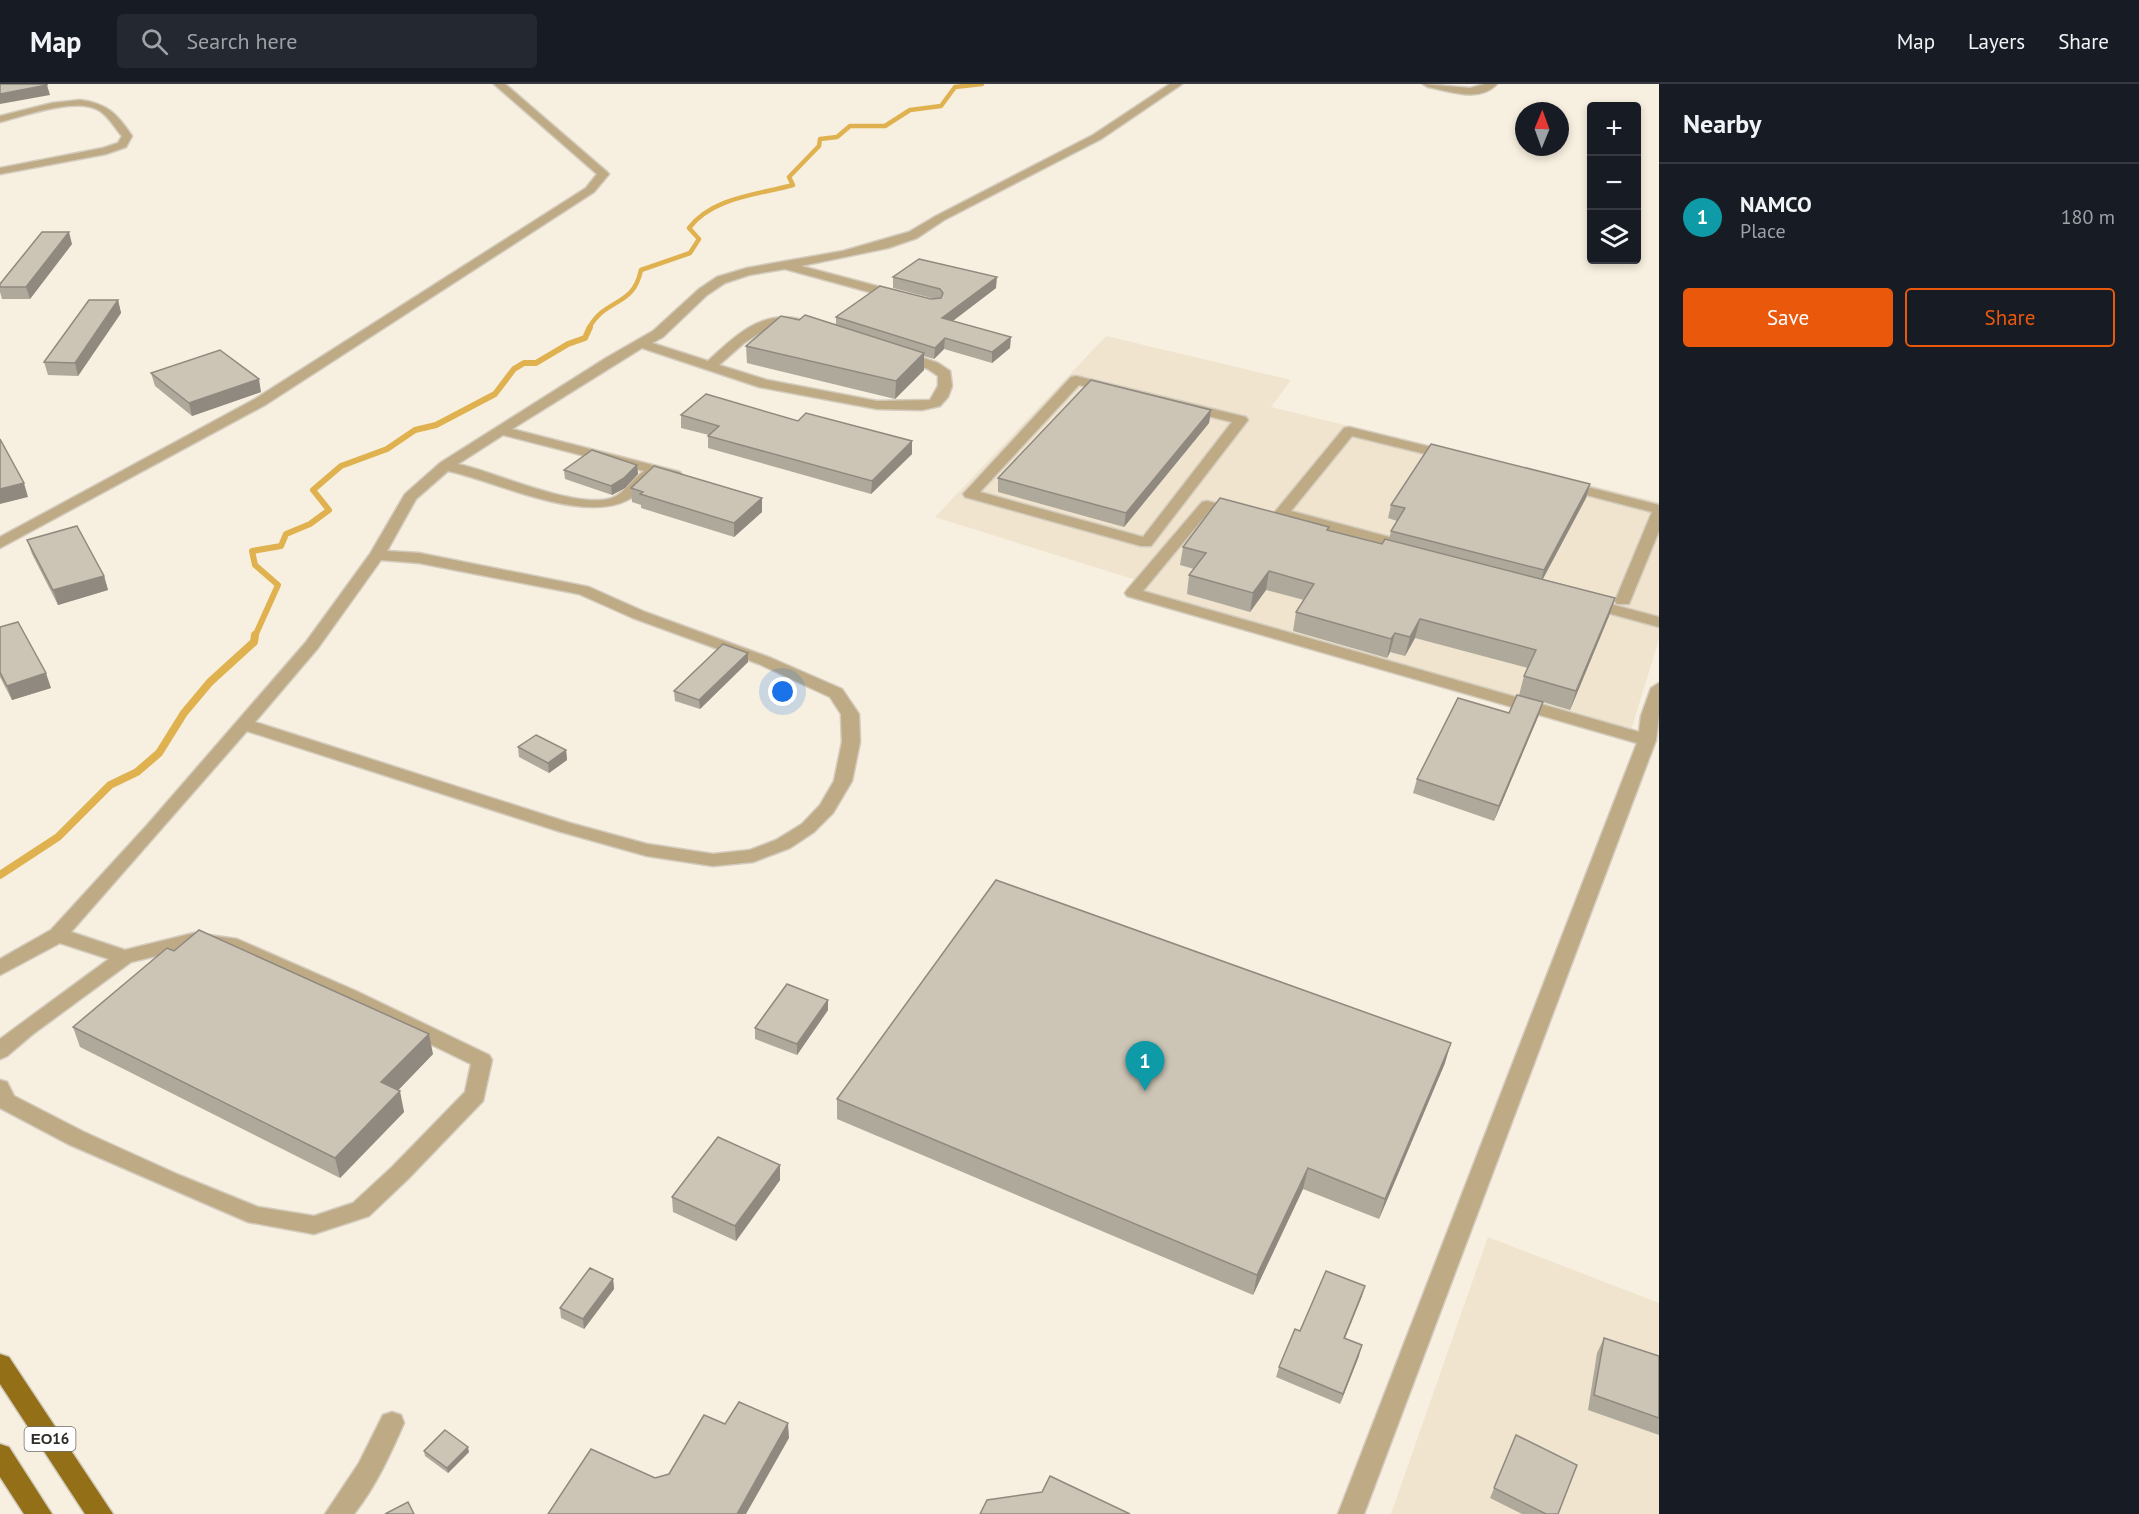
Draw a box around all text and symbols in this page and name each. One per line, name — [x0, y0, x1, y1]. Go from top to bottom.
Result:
search box — [117, 14, 537, 68]
text: Map — [30, 23, 81, 60]
icon: search — [138, 25, 171, 58]
text: Search here — [186, 27, 297, 55]
text: Map — [1897, 28, 1935, 55]
text: Layers — [1968, 28, 2025, 55]
text: Share — [2058, 28, 2109, 55]
north arrow — [1515, 102, 1569, 156]
map controls — [1587, 102, 1641, 264]
button: + — [1587, 102, 1641, 156]
text: Nearby — [1683, 107, 1761, 140]
button: − — [1587, 156, 1641, 210]
text: NAMCO — [1740, 190, 1812, 218]
text: 1 — [1697, 204, 1708, 230]
text: 180 m — [2061, 204, 2115, 230]
button: layers — [1587, 210, 1641, 264]
text: Place — [1740, 218, 1786, 244]
button: Save — [1683, 288, 1893, 347]
button: Share — [1905, 288, 2115, 347]
your location — [768, 677, 797, 706]
pin: 1 — [1126, 1042, 1164, 1091]
road number: ΕΟ16 — [25, 1427, 76, 1451]

